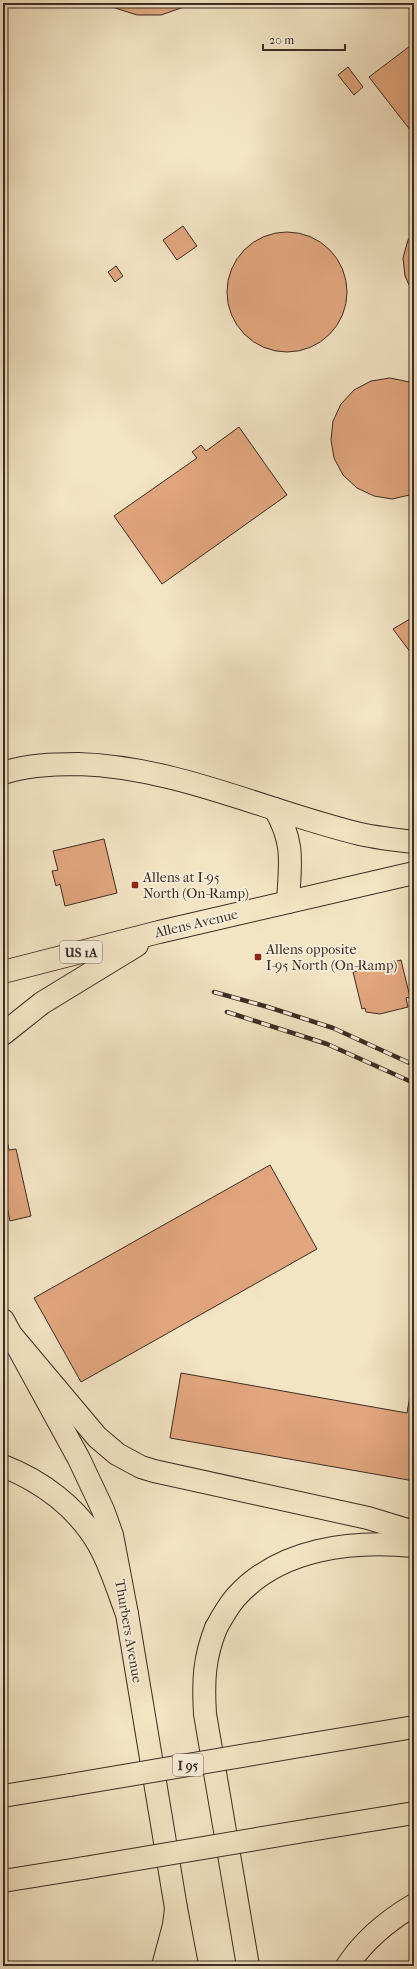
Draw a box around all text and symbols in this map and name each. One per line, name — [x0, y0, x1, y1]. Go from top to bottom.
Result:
scale bar — [263, 26, 345, 52]
text: 20 m — [269, 33, 294, 47]
place label: Allens at I-95 North (On-Ramp) — [142, 869, 249, 902]
marker: Allens at I-95 North (On-Ramp) — [130, 880, 140, 890]
street label: Allens Avenue — [152, 906, 240, 942]
road number: US 1A — [60, 941, 102, 963]
place label: Allens opposite I-95 North (On-Ramp) — [265, 941, 398, 974]
marker: Allens opposite I-95 North (On-Ramp) — [253, 952, 263, 962]
street label: Thurbers Avenue — [111, 1578, 146, 1684]
road number: I 95 — [173, 1754, 203, 1776]

